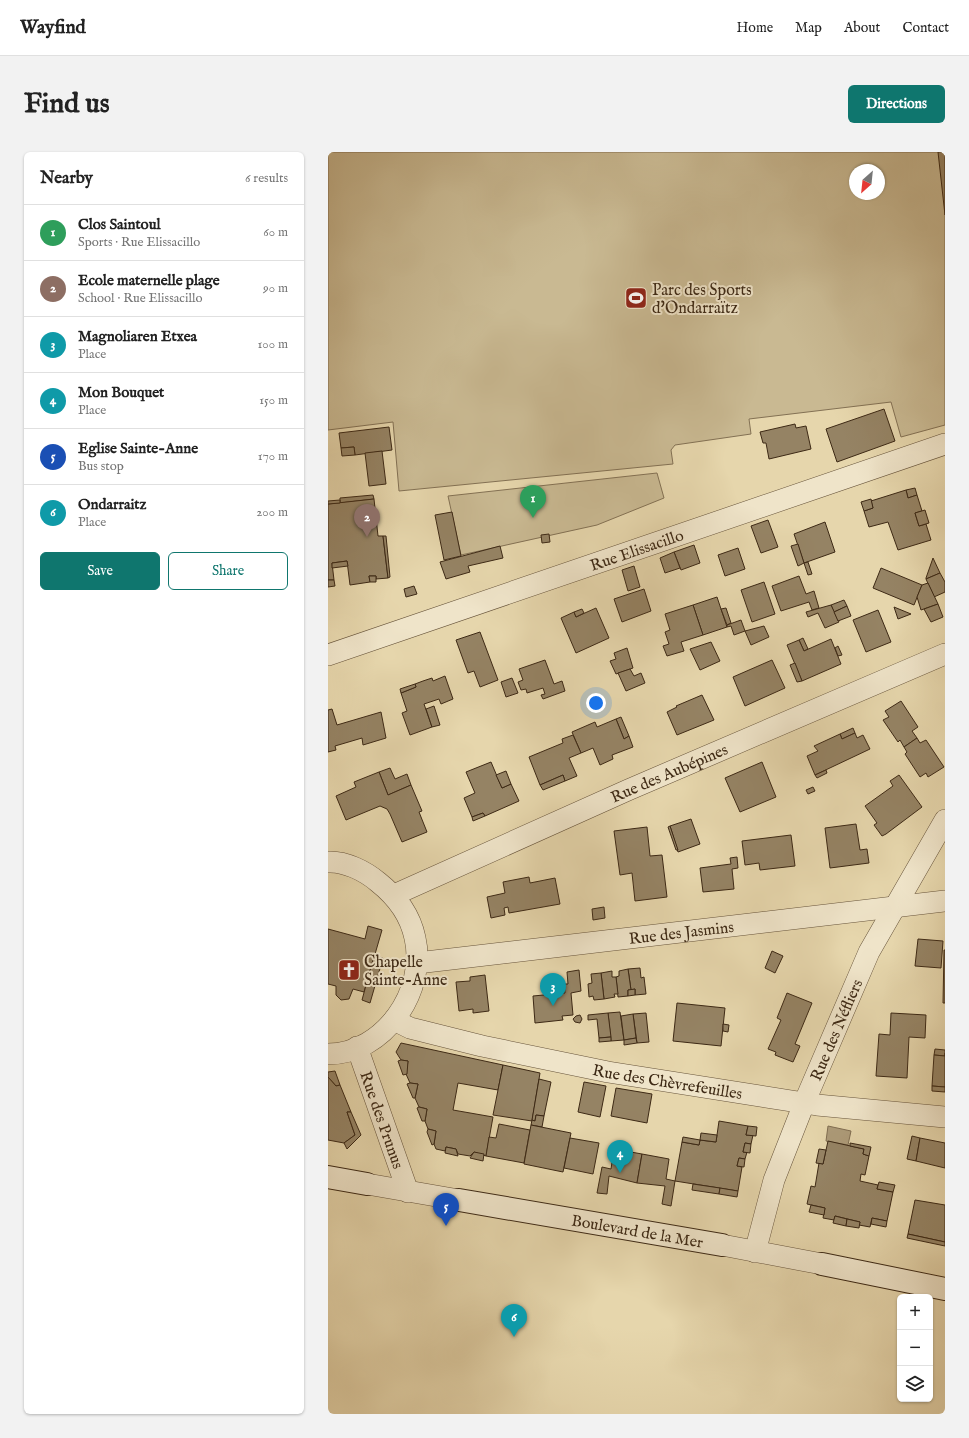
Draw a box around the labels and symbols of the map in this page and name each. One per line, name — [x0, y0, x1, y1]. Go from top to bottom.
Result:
north arrow — [849, 164, 885, 200]
place label: Parc des Sports d'Ondarraïtz — [652, 281, 752, 319]
sports icon: Parc des Sports d'Ondarraïtz — [623, 285, 649, 311]
pin: 1 — [520, 485, 546, 518]
pin: 2 — [354, 504, 380, 537]
street label: Rue Elissacillo — [588, 526, 687, 577]
your location — [586, 693, 606, 713]
street label: Rue des Aubépines — [608, 740, 732, 808]
street label: Rue des Jasmins — [628, 918, 735, 950]
place label: Chapelle Sainte-Anne — [364, 953, 447, 991]
church icon: Chapelle Sainte-Anne — [336, 957, 362, 983]
pin: 3 — [540, 973, 566, 1006]
street label: Rue des Néfliers — [807, 976, 868, 1084]
street label: Rue des Chèvrefeuilles — [591, 1061, 744, 1105]
street label: Rue des Prunus — [354, 1069, 407, 1172]
pin: 4 — [607, 1140, 633, 1173]
pin: 5 — [433, 1193, 459, 1226]
street label: Boulevard de la Mer — [570, 1211, 705, 1254]
pin: 6 — [501, 1304, 527, 1337]

